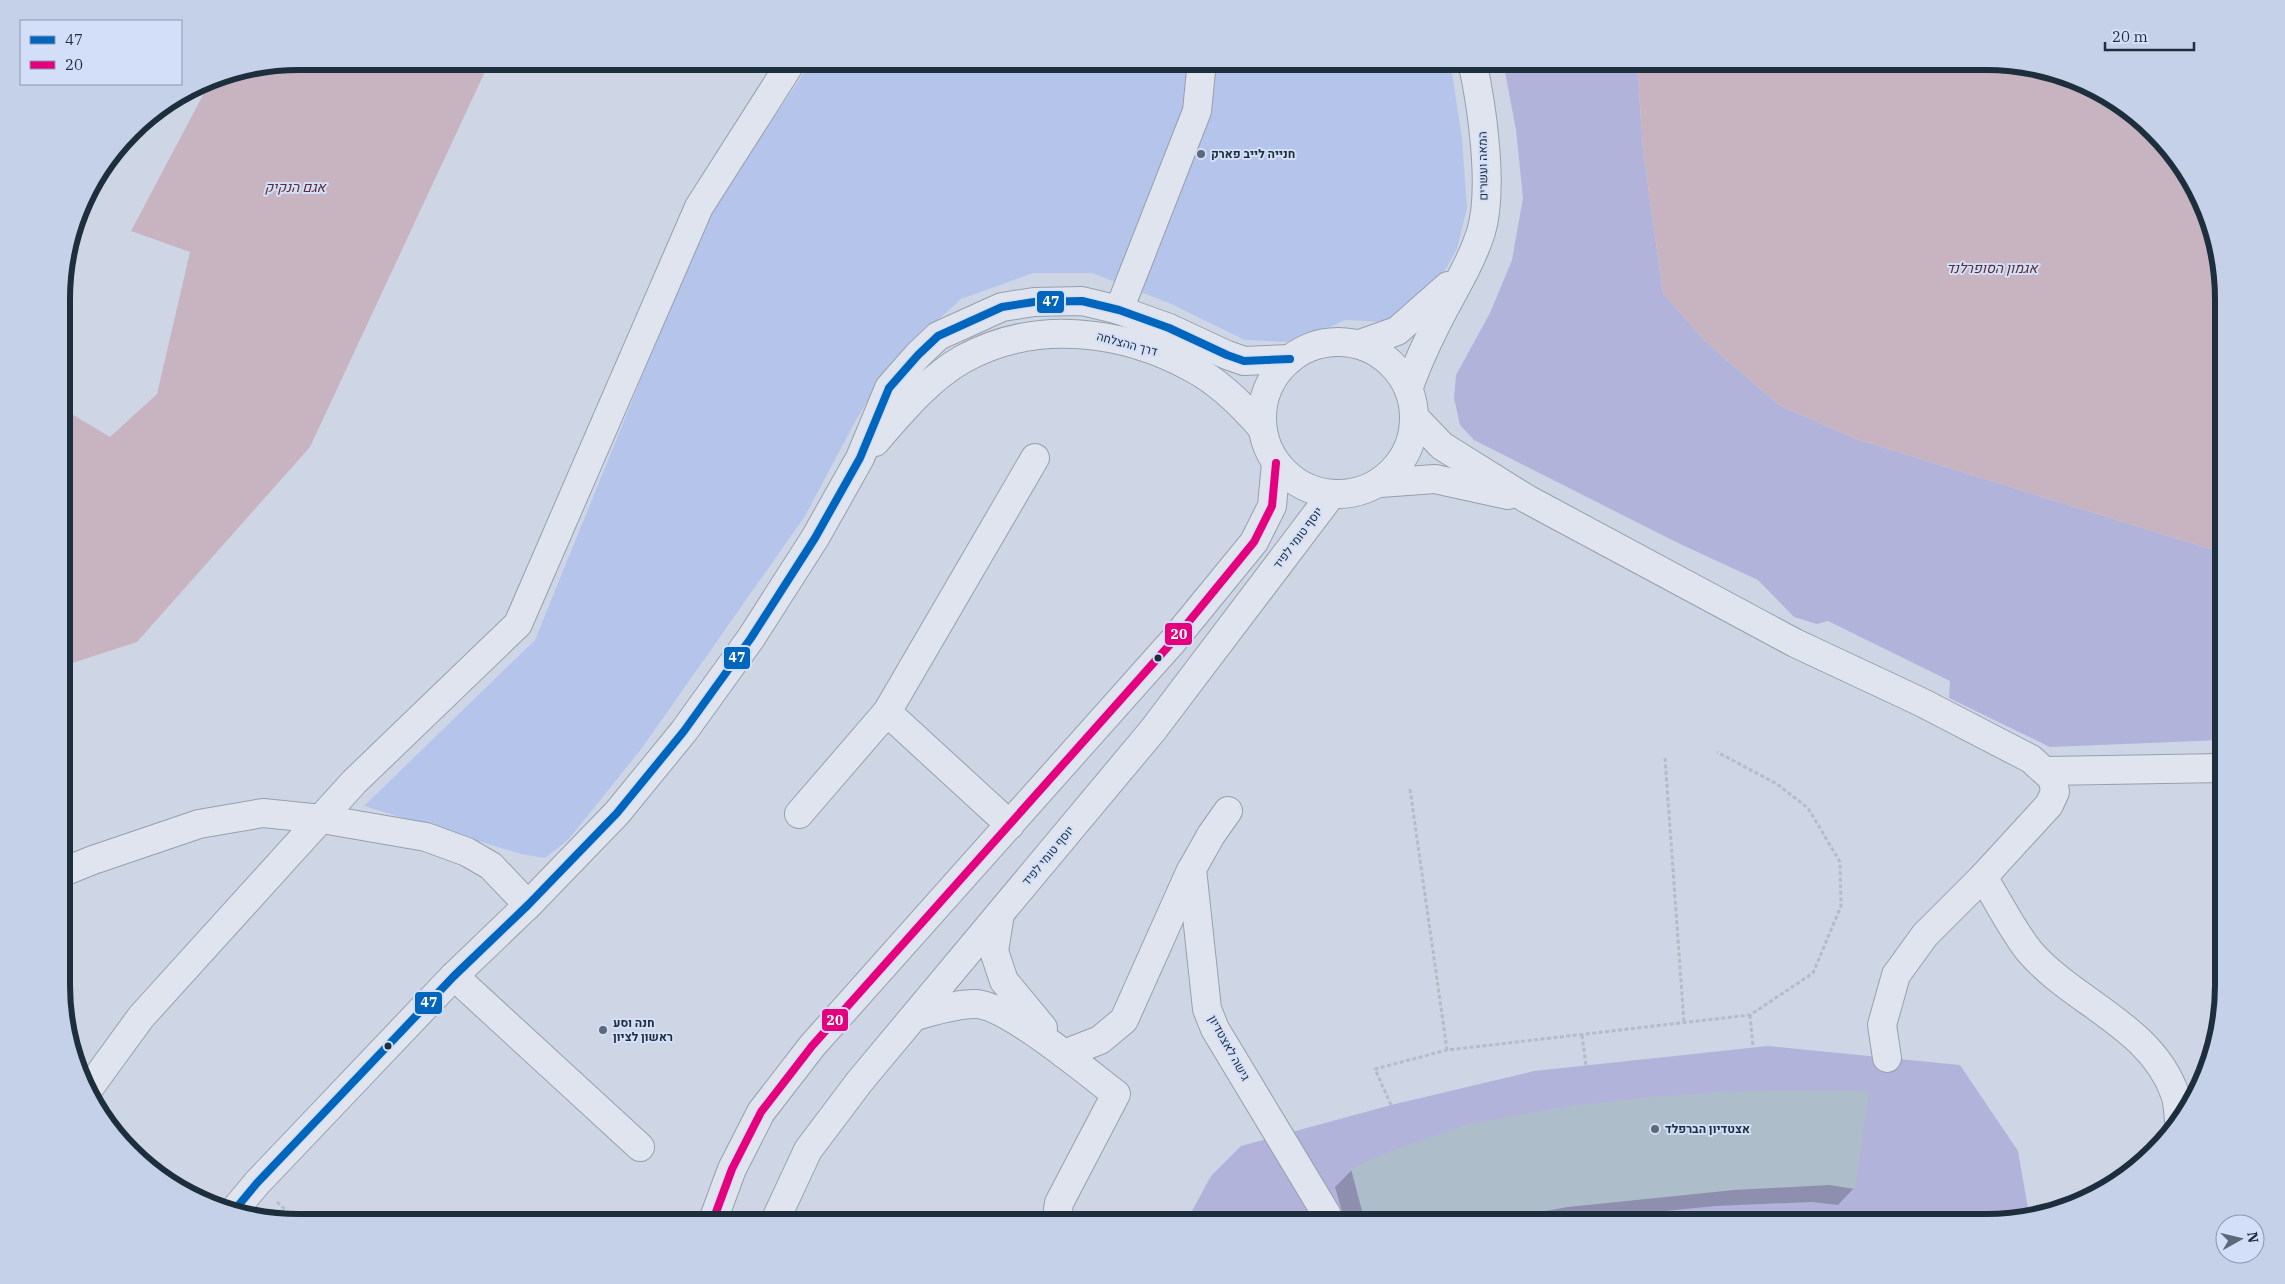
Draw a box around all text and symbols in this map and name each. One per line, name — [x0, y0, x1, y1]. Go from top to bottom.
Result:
legend — [20, 20, 182, 85]
scale bar — [2105, 20, 2194, 52]
text: 20 m — [2112, 27, 2148, 46]
text: 47 — [65, 30, 83, 49]
text: 20 — [65, 55, 83, 74]
street label: המאה ועשרים — [1474, 131, 1491, 201]
place label: חנייה לייב פארק — [1211, 146, 1295, 161]
marker: חנייה לייב פארק — [1195, 148, 1207, 160]
water label: אגם הנקיק — [264, 178, 328, 196]
water label: אגמון הסופרלנד — [1947, 259, 2039, 277]
line badge: 47 — [1036, 290, 1065, 314]
text: 47 — [1043, 292, 1059, 310]
street label: דרך ההצלחה — [1095, 328, 1159, 359]
street label: יוסף טומי לפיד — [1270, 504, 1326, 571]
line badge: 20 — [1164, 622, 1193, 646]
text: 20 — [1171, 625, 1187, 643]
line badge: 47 — [723, 646, 751, 670]
text: 47 — [729, 648, 745, 666]
unlabelled marker — [1153, 653, 1163, 663]
street label: יוסף טומי לפיד — [1018, 823, 1077, 889]
line badge: 47 — [414, 991, 443, 1015]
text: 47 — [421, 993, 437, 1011]
line badge: 20 — [821, 1008, 849, 1032]
text: 20 — [827, 1011, 843, 1029]
street label: גישה לאצטדיון — [1205, 1012, 1254, 1083]
place label: חנה וסע ראשון לציון — [613, 1015, 673, 1044]
marker: חנה וסע ראשון לציון — [597, 1024, 609, 1036]
unlabelled marker — [383, 1041, 393, 1051]
place label: אצטדיון הברפלד — [1665, 1121, 1750, 1136]
marker: אצטדיון הברפלד — [1649, 1123, 1661, 1135]
north arrow — [2215, 1214, 2265, 1264]
text: N — [2243, 1230, 2263, 1244]

